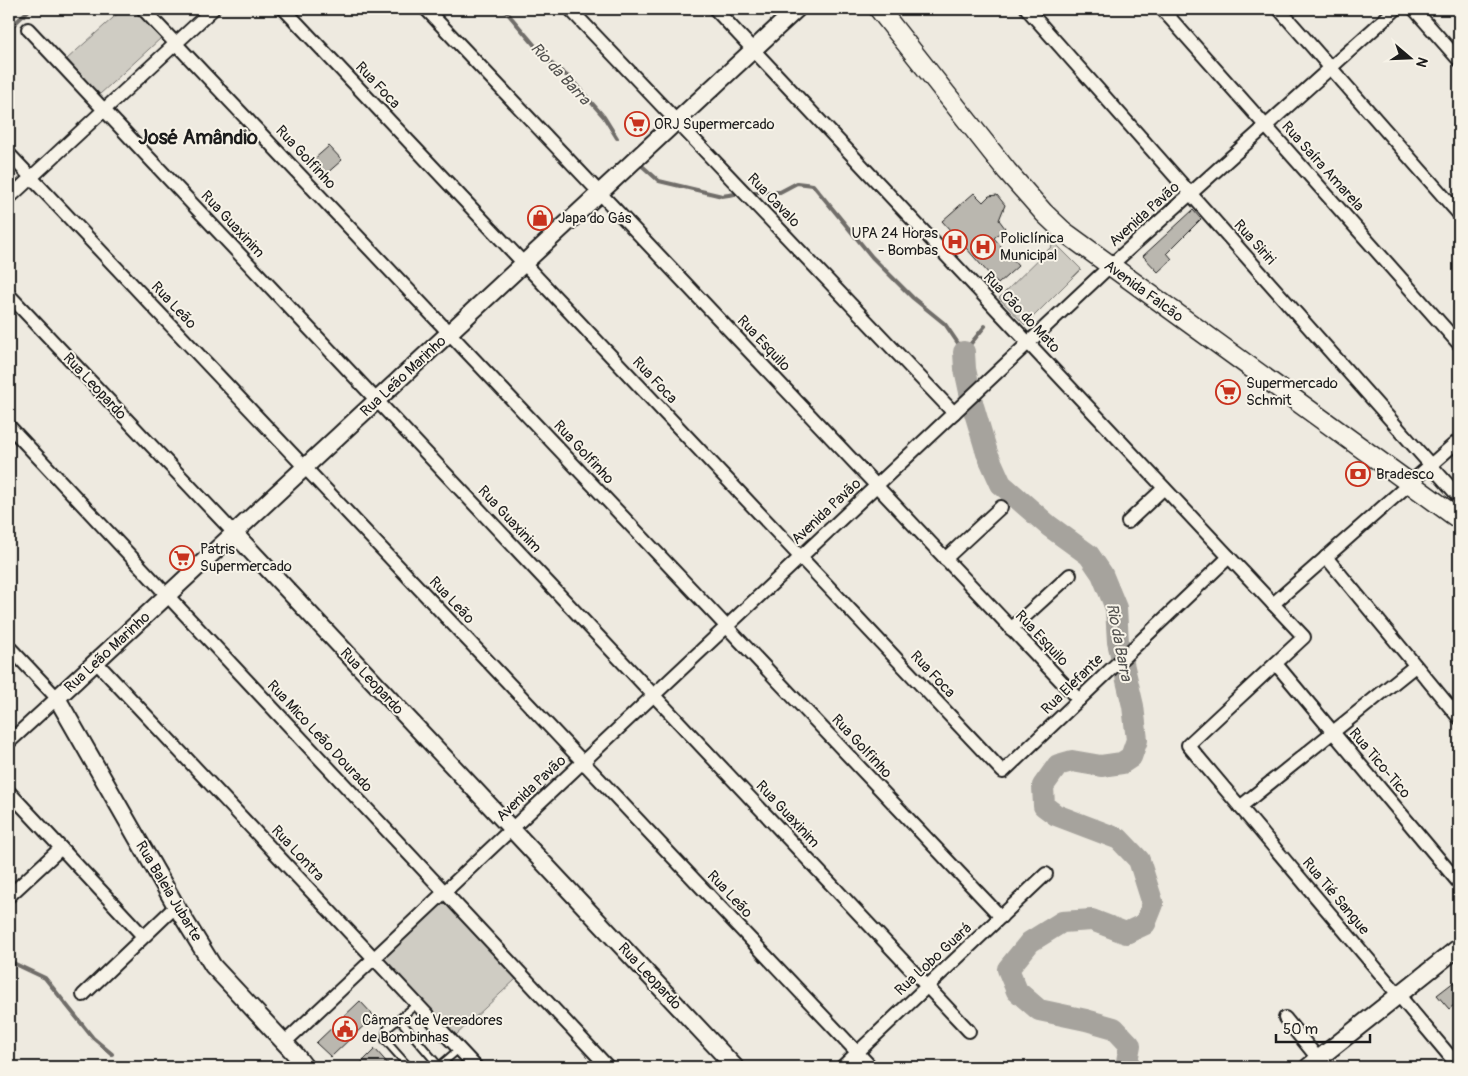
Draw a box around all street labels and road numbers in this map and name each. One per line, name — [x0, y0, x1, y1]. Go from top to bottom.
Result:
street label: Rua Foca — [351, 58, 404, 113]
street label: Rua Saíra Amarela — [1277, 117, 1368, 215]
street label: Rua Golfinho — [271, 121, 340, 193]
street label: Rua Cavalo — [743, 169, 804, 231]
street label: Avenida Pavão — [1105, 178, 1184, 251]
street label: Rua Guaxinim — [197, 187, 269, 262]
street label: Rua Siriri — [1230, 216, 1280, 269]
street label: Avenida Falcão — [1100, 256, 1187, 327]
street label: Rua Cão do Mato — [979, 268, 1064, 357]
street label: Rua Leão — [147, 278, 200, 333]
street label: Rua Esquilo — [733, 311, 794, 375]
street label: Rua Leão Marinho — [356, 332, 450, 421]
street label: Rua Leopardo — [59, 349, 130, 424]
street label: Rua Foca — [628, 353, 681, 408]
street label: Rua Golfinho — [549, 416, 618, 488]
street label: Avenida Pavão — [787, 474, 865, 549]
street label: Rua Guaxinim — [474, 482, 546, 557]
street label: Rua Leão — [425, 573, 478, 628]
street label: Rua Esquilo — [1011, 606, 1072, 670]
street label: Rua Leão Marinho — [60, 608, 154, 697]
street label: Rua Leopardo — [336, 644, 407, 719]
street label: Rua Foca — [906, 647, 959, 702]
street label: Rua Elefante — [1037, 650, 1108, 719]
street label: Rua Mico Leão Dourado — [263, 676, 376, 796]
street label: Rua Golfinho — [827, 710, 896, 782]
street label: Rua Tico-Tico — [1345, 724, 1415, 802]
street label: Avenida Pavão — [492, 751, 570, 826]
street label: Rua Guaxinim — [752, 777, 824, 852]
street label: Rua Lontra — [267, 821, 328, 885]
street label: Rua Baleia Jubarte — [131, 838, 206, 945]
street label: Rua Tié Sangue — [1298, 854, 1374, 939]
street label: Rua Leão — [703, 867, 756, 922]
street label: Rua Lobo Guará — [891, 919, 976, 1000]
street label: Rua Leopardo — [614, 939, 685, 1014]

